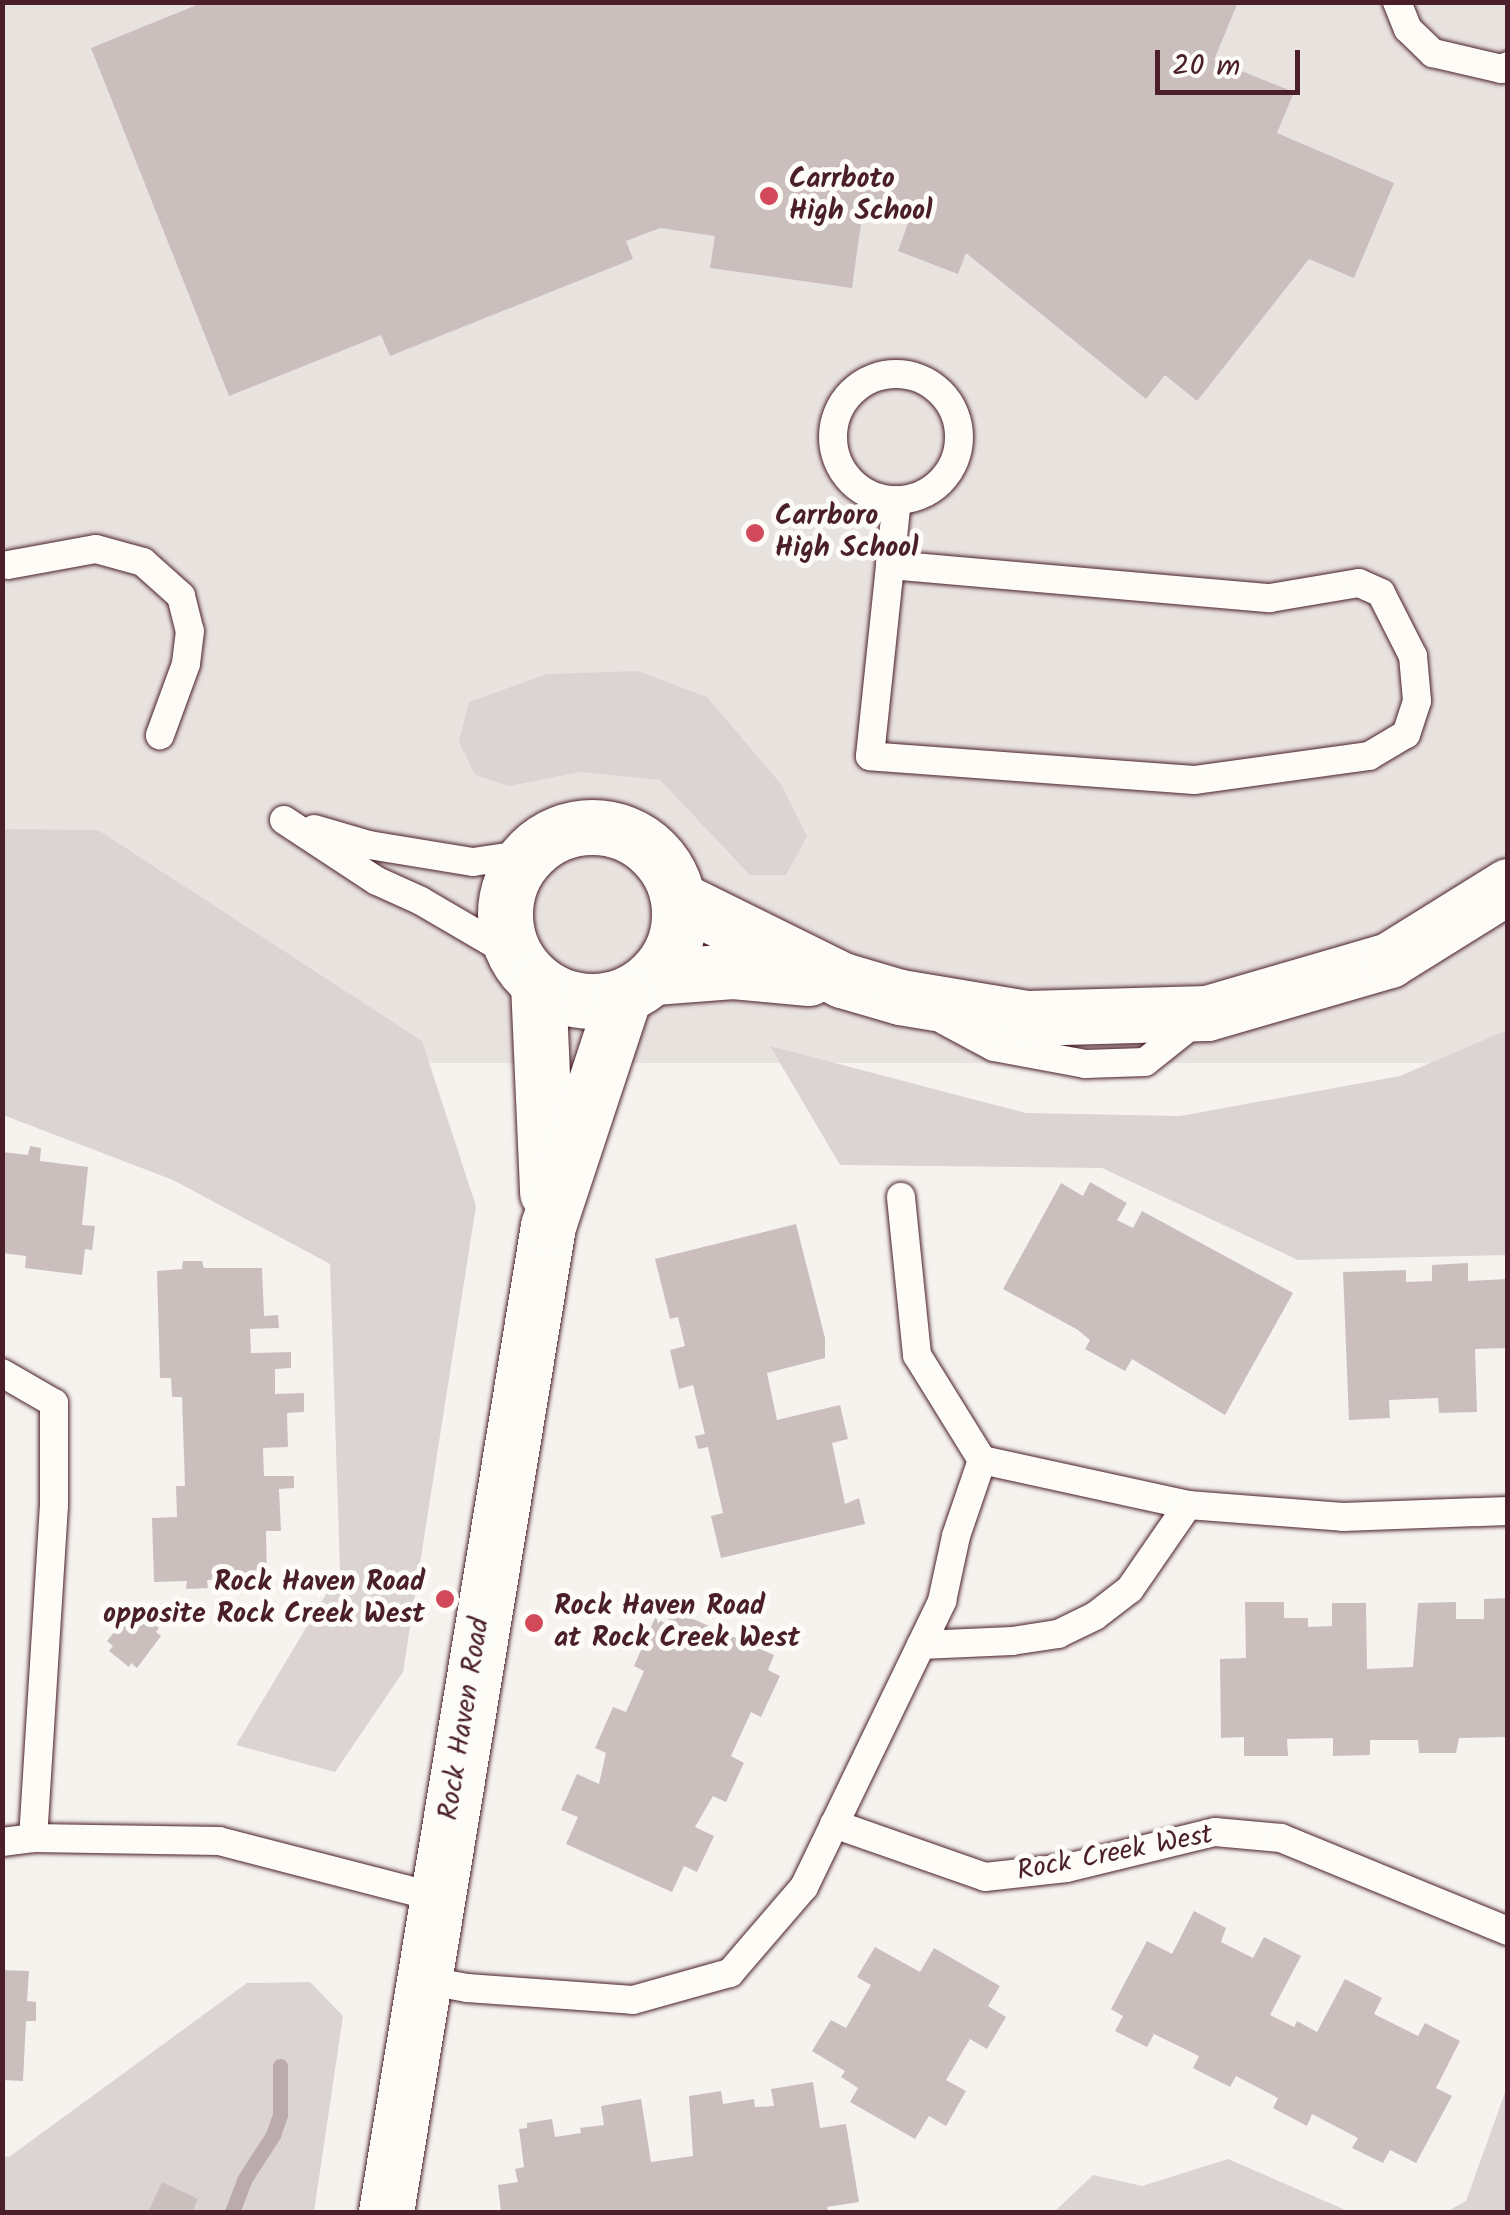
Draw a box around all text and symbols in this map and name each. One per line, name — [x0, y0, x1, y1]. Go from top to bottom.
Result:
scale bar — [1160, 30, 1305, 92]
text: 20 m — [1172, 43, 1240, 91]
place label: Carrboto High School — [789, 163, 932, 229]
marker: Carrboto High School — [758, 185, 780, 207]
place label: Carrboro High School — [775, 500, 918, 566]
marker: Carrboro High School — [744, 522, 766, 544]
place label: Rock Haven Road opposite Rock Creek West — [103, 1566, 425, 1632]
marker: Rock Haven Road opposite Rock Creek West — [434, 1588, 456, 1610]
place label: Rock Haven Road at Rock Creek West — [554, 1590, 800, 1656]
marker: Rock Haven Road at Rock Creek West — [523, 1612, 545, 1634]
street label: Rock Haven Road — [432, 1615, 498, 1823]
street label: Rock Creek West — [1014, 1819, 1216, 1889]

